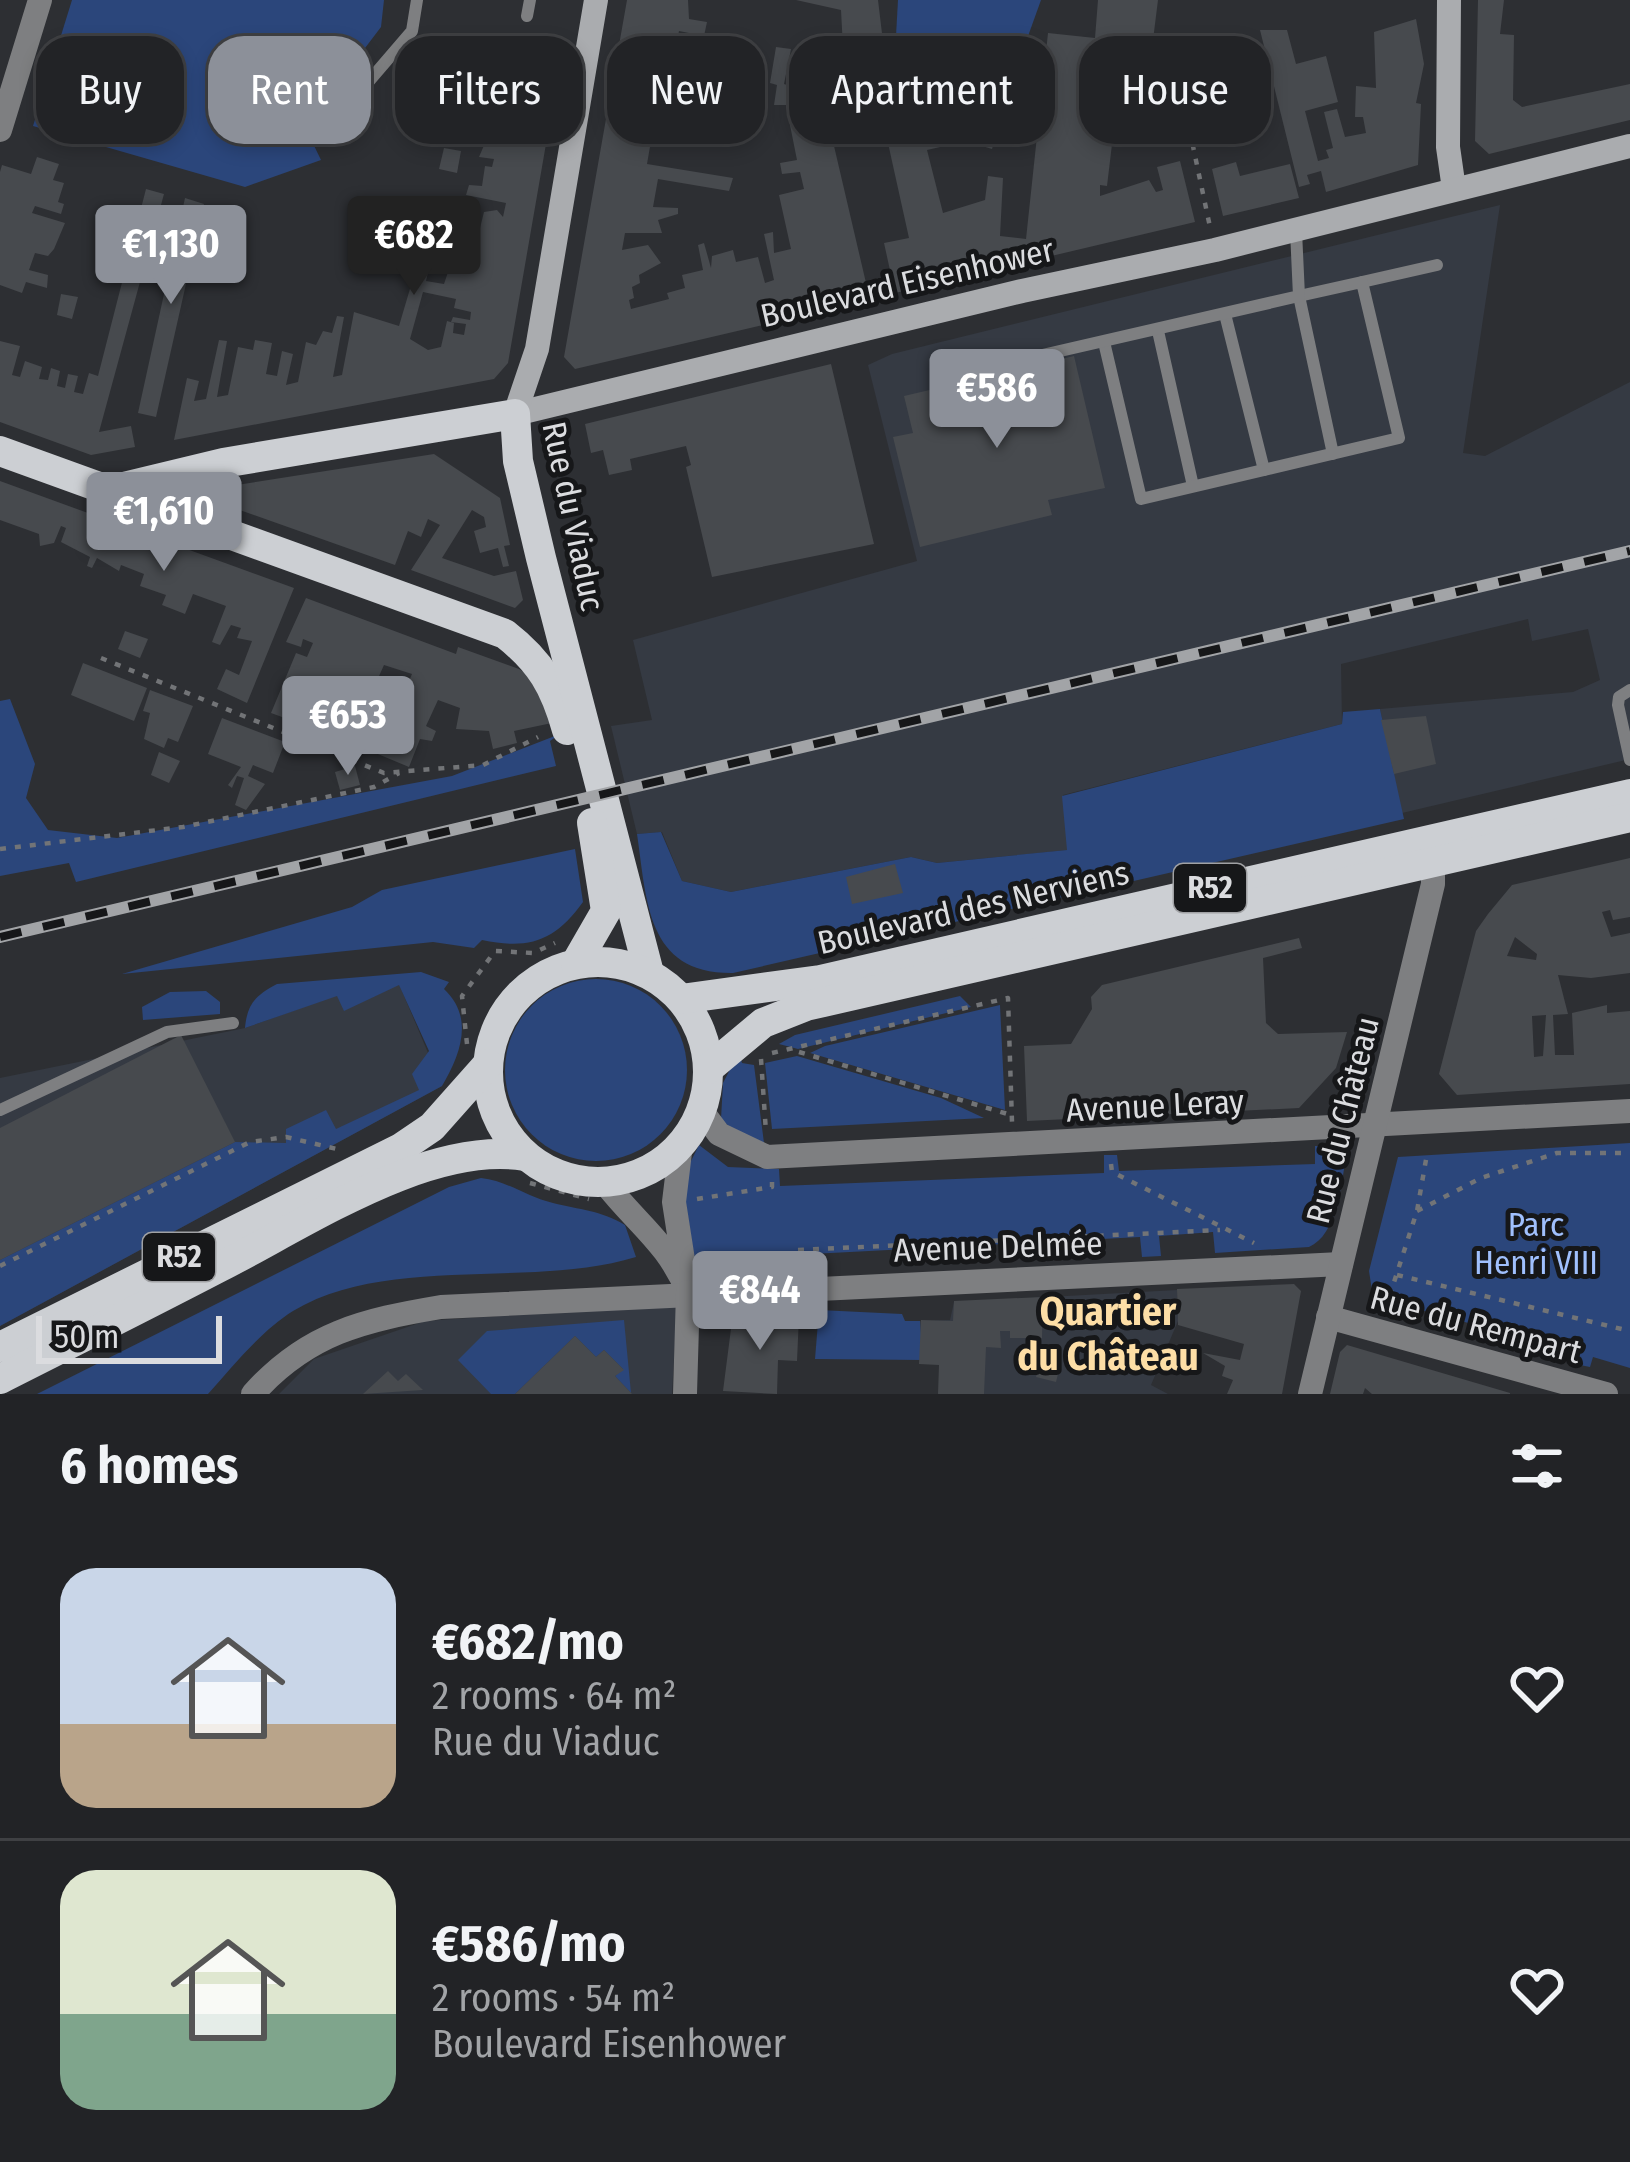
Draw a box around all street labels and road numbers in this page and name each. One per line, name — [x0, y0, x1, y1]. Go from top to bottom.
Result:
street label: Boulevard Eisenhower — [757, 230, 1058, 336]
street label: Rue du Viaduc — [533, 418, 613, 614]
street label: Boulevard des Nerviens — [814, 853, 1133, 963]
road number: R52 — [1174, 864, 1246, 912]
street label: Rue du Château — [1298, 1013, 1388, 1228]
street label: Avenue Leray — [1065, 1081, 1245, 1131]
street label: Avenue Delmée — [893, 1223, 1103, 1271]
road number: R52 — [143, 1233, 215, 1281]
street label: Rue du Rempart — [1366, 1278, 1586, 1372]

